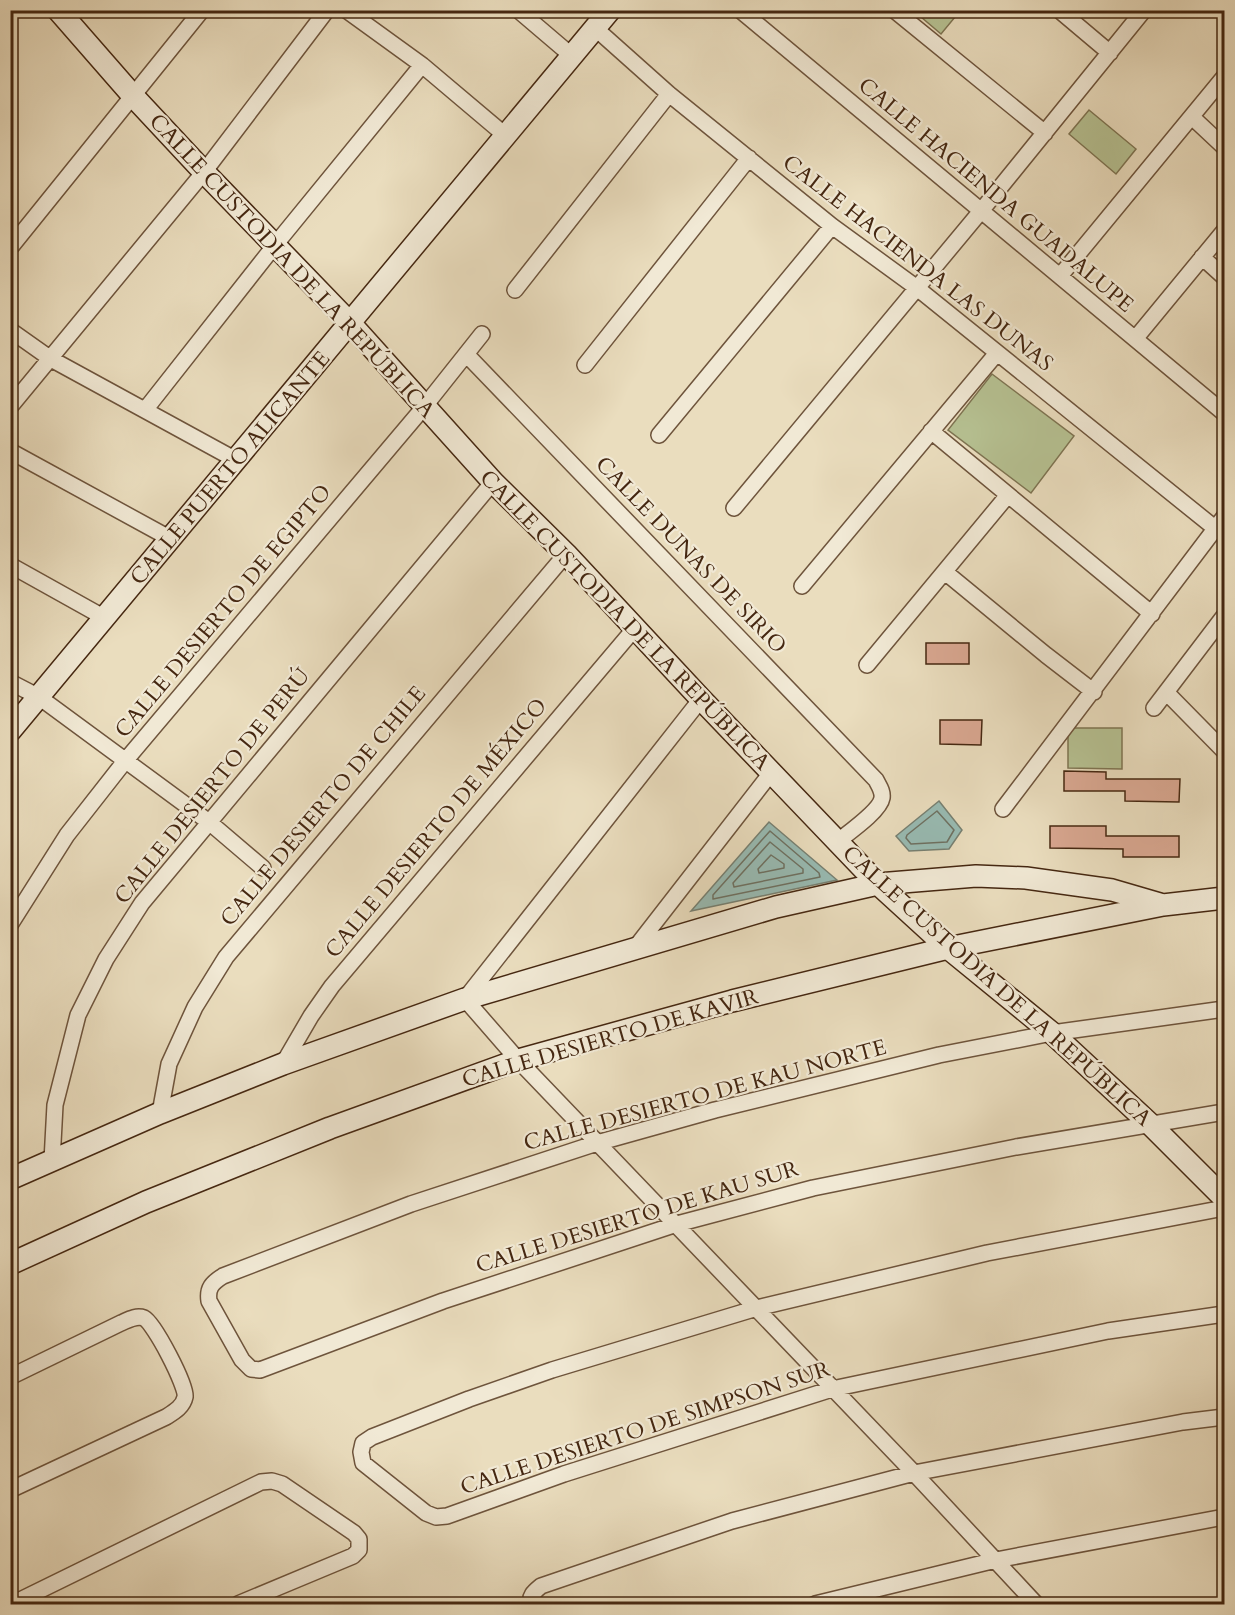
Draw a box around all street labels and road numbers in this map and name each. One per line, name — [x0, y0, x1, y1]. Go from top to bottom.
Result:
street label: CALLE HACIENDA GUADALUPE — [852, 71, 1140, 319]
street label: CALLE CUSTODIA DE LA REPÚBLICA — [142, 107, 442, 425]
street label: CALLE HACIENDA LAS DUNAS — [776, 148, 1060, 378]
street label: CALLE PUERTO ALICANTE — [123, 345, 337, 591]
street label: CALLE DUNAS DE SIRIO — [589, 450, 793, 660]
street label: CALLE CUSTODIA DE LA REPÚBLICA — [473, 463, 777, 777]
street label: CALLE DESIERTO DE EGIPTO — [108, 478, 338, 744]
street label: CALLE DESIERTO DE PERÚ — [107, 662, 317, 910]
street label: CALLE DESIERTO DE CHILE — [213, 679, 433, 933]
street label: CALLE DESIERTO DE MÉXICO — [318, 692, 554, 964]
street label: CALLE CUSTODIA DE LA REPÚBLICA — [836, 839, 1158, 1133]
street label: CALLE DESIERTO DE KAVIR — [458, 981, 762, 1095]
street label: CALLE DESIERTO DE KAU NORTE — [520, 1032, 890, 1158]
street label: CALLE DESIERTO DE KAU SUR — [472, 1153, 803, 1280]
street label: CALLE DESIERTO DE SIMPSON SUR — [456, 1354, 834, 1502]

